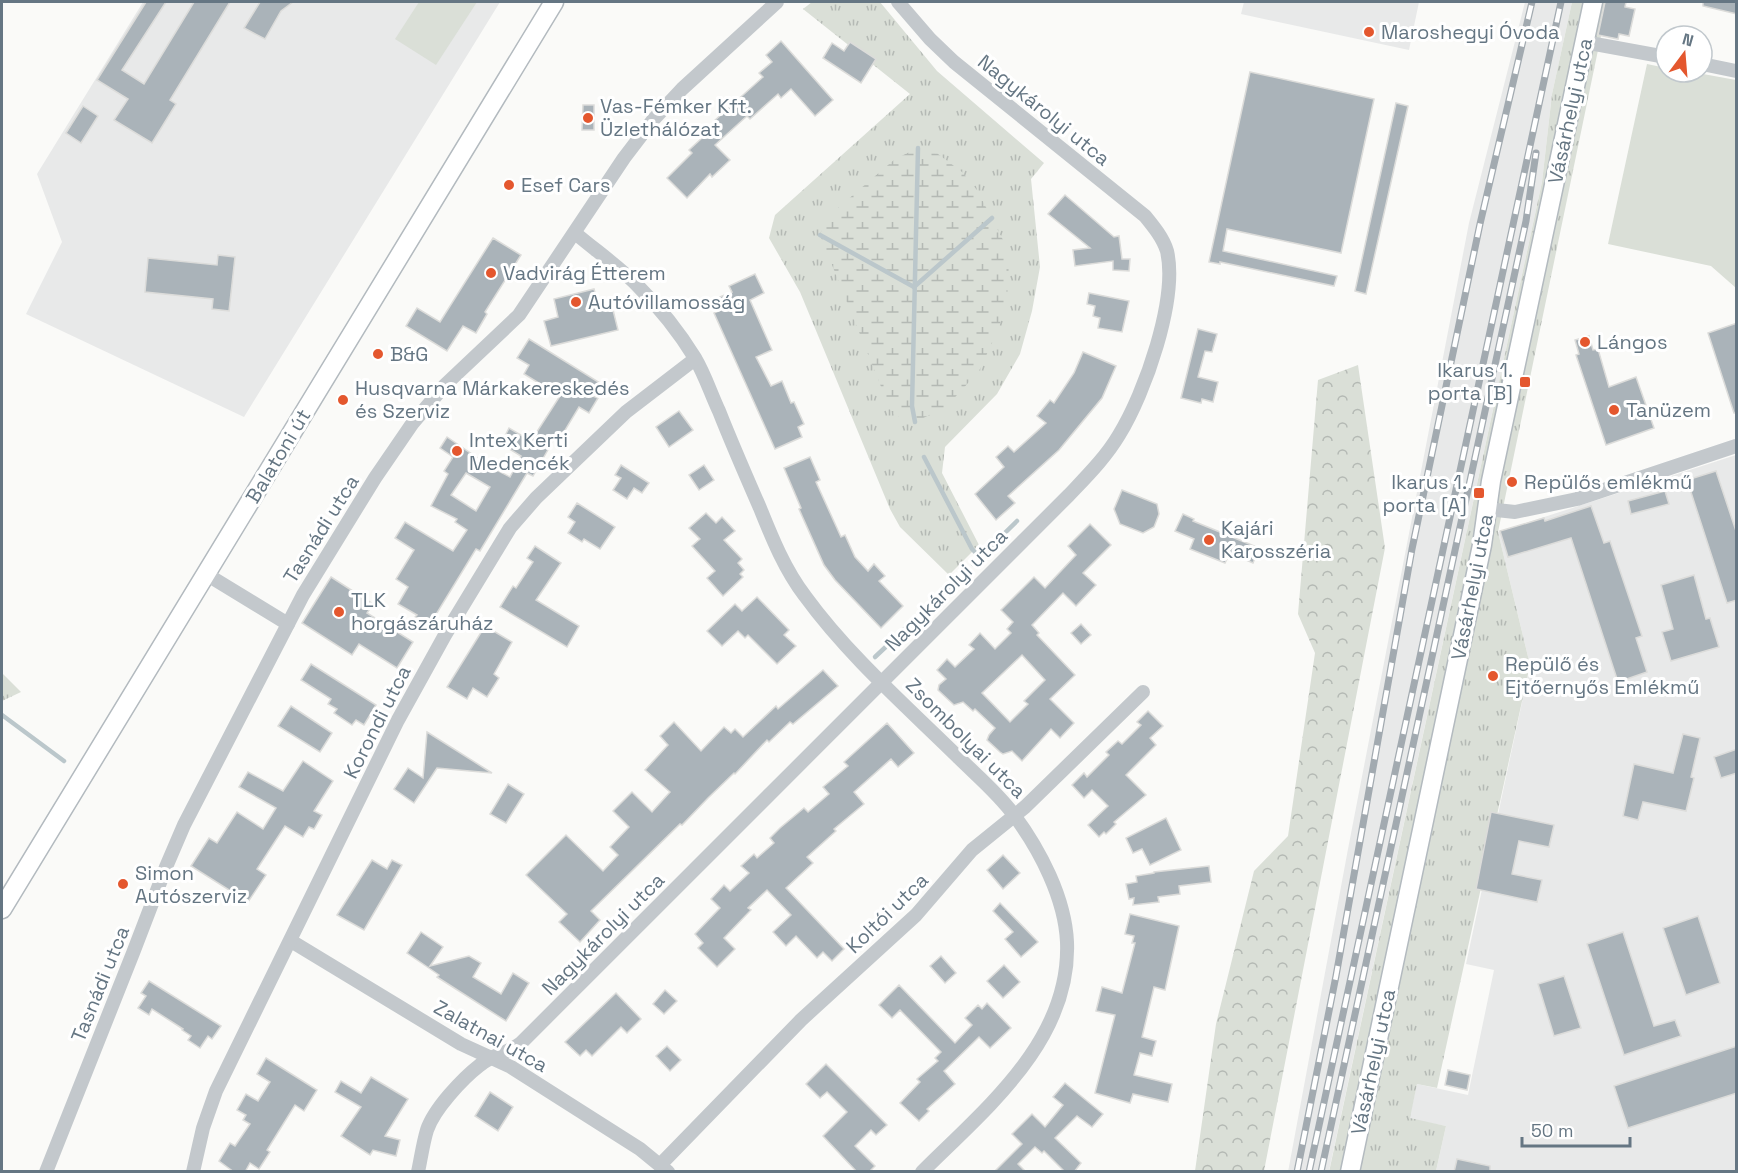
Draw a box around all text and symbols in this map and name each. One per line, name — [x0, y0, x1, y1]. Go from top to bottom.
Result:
place label: Maroshegyi Óvoda — [1381, 19, 1560, 45]
north arrow — [1654, 24, 1714, 84]
marker: Maroshegyi Óvoda — [1362, 25, 1376, 39]
text: N — [1680, 28, 1696, 52]
street label: Vásárhelyi utca — [1542, 36, 1598, 186]
street label: Nagykárolyi utca — [973, 49, 1115, 171]
place label: Vas-Fémker Kft. Üzlethálózat — [600, 93, 752, 142]
marker: Vas-Fémker Kft. Üzlethálózat — [581, 111, 595, 125]
place label: Esef Cars — [521, 172, 610, 198]
marker: Esef Cars — [502, 178, 516, 192]
place label: Vadvirág Étterem — [503, 260, 666, 286]
marker: Vadvirág Étterem — [484, 266, 498, 280]
place label: Autóvillamosság — [588, 289, 745, 315]
marker: Autóvillamosság — [569, 295, 583, 309]
place label: Lángos — [1597, 329, 1667, 355]
marker: Lángos — [1578, 335, 1592, 349]
place label: B&G — [390, 341, 429, 367]
marker: B&G — [371, 347, 385, 361]
place label: Ikarus 1. porta [B] — [1428, 357, 1513, 406]
place label: Husqvarna Márkakereskedés és Szerviz — [355, 375, 630, 424]
marker: Ikarus 1. porta [B] — [1518, 375, 1532, 389]
marker: Husqvarna Márkakereskedés és Szerviz — [336, 393, 350, 407]
place label: Tanüzem — [1626, 397, 1711, 423]
marker: Tanüzem — [1607, 403, 1621, 417]
street label: Balatoni út — [240, 404, 316, 508]
place label: Intex Kerti Medencék — [469, 427, 570, 476]
marker: Intex Kerti Medencék — [450, 444, 464, 458]
place label: Ikarus 1. porta [A] — [1382, 469, 1467, 518]
place label: Repülős emlékmű — [1524, 469, 1692, 495]
street label: Tasnádi utca — [277, 470, 365, 588]
marker: Repülős emlékmű — [1505, 475, 1519, 489]
marker: Ikarus 1. porta [A] — [1472, 486, 1486, 500]
street label: Vásárhelyi utca — [1445, 512, 1499, 662]
place label: Kajári Karosszéria — [1221, 515, 1331, 564]
street label: Nagykárolyi utca — [879, 523, 1013, 657]
marker: Kajári Karosszéria — [1202, 533, 1216, 547]
place label: TLK horgászáruház — [351, 587, 493, 636]
marker: TLK horgászáruház — [332, 605, 346, 619]
place label: Repülő és Ejtőernyős Emlékmű — [1505, 651, 1699, 700]
street label: Korondi utca — [337, 661, 417, 783]
marker: Repülő és Ejtőernyős Emlékmű — [1486, 669, 1500, 683]
street label: Zsombolyai utca — [900, 672, 1032, 804]
place label: Simon Autószerviz — [135, 860, 247, 909]
street label: Nagykárolyi utca — [536, 867, 670, 1001]
street label: Koltói utca — [840, 867, 934, 959]
marker: Simon Autószerviz — [116, 877, 130, 891]
street label: Tasnádi utca — [65, 922, 135, 1046]
street label: Vásárhelyi utca — [1345, 987, 1401, 1137]
street label: Zalatnai utca — [429, 994, 553, 1078]
scale bar — [1522, 1110, 1630, 1148]
text: 50 m — [1531, 1119, 1573, 1142]

